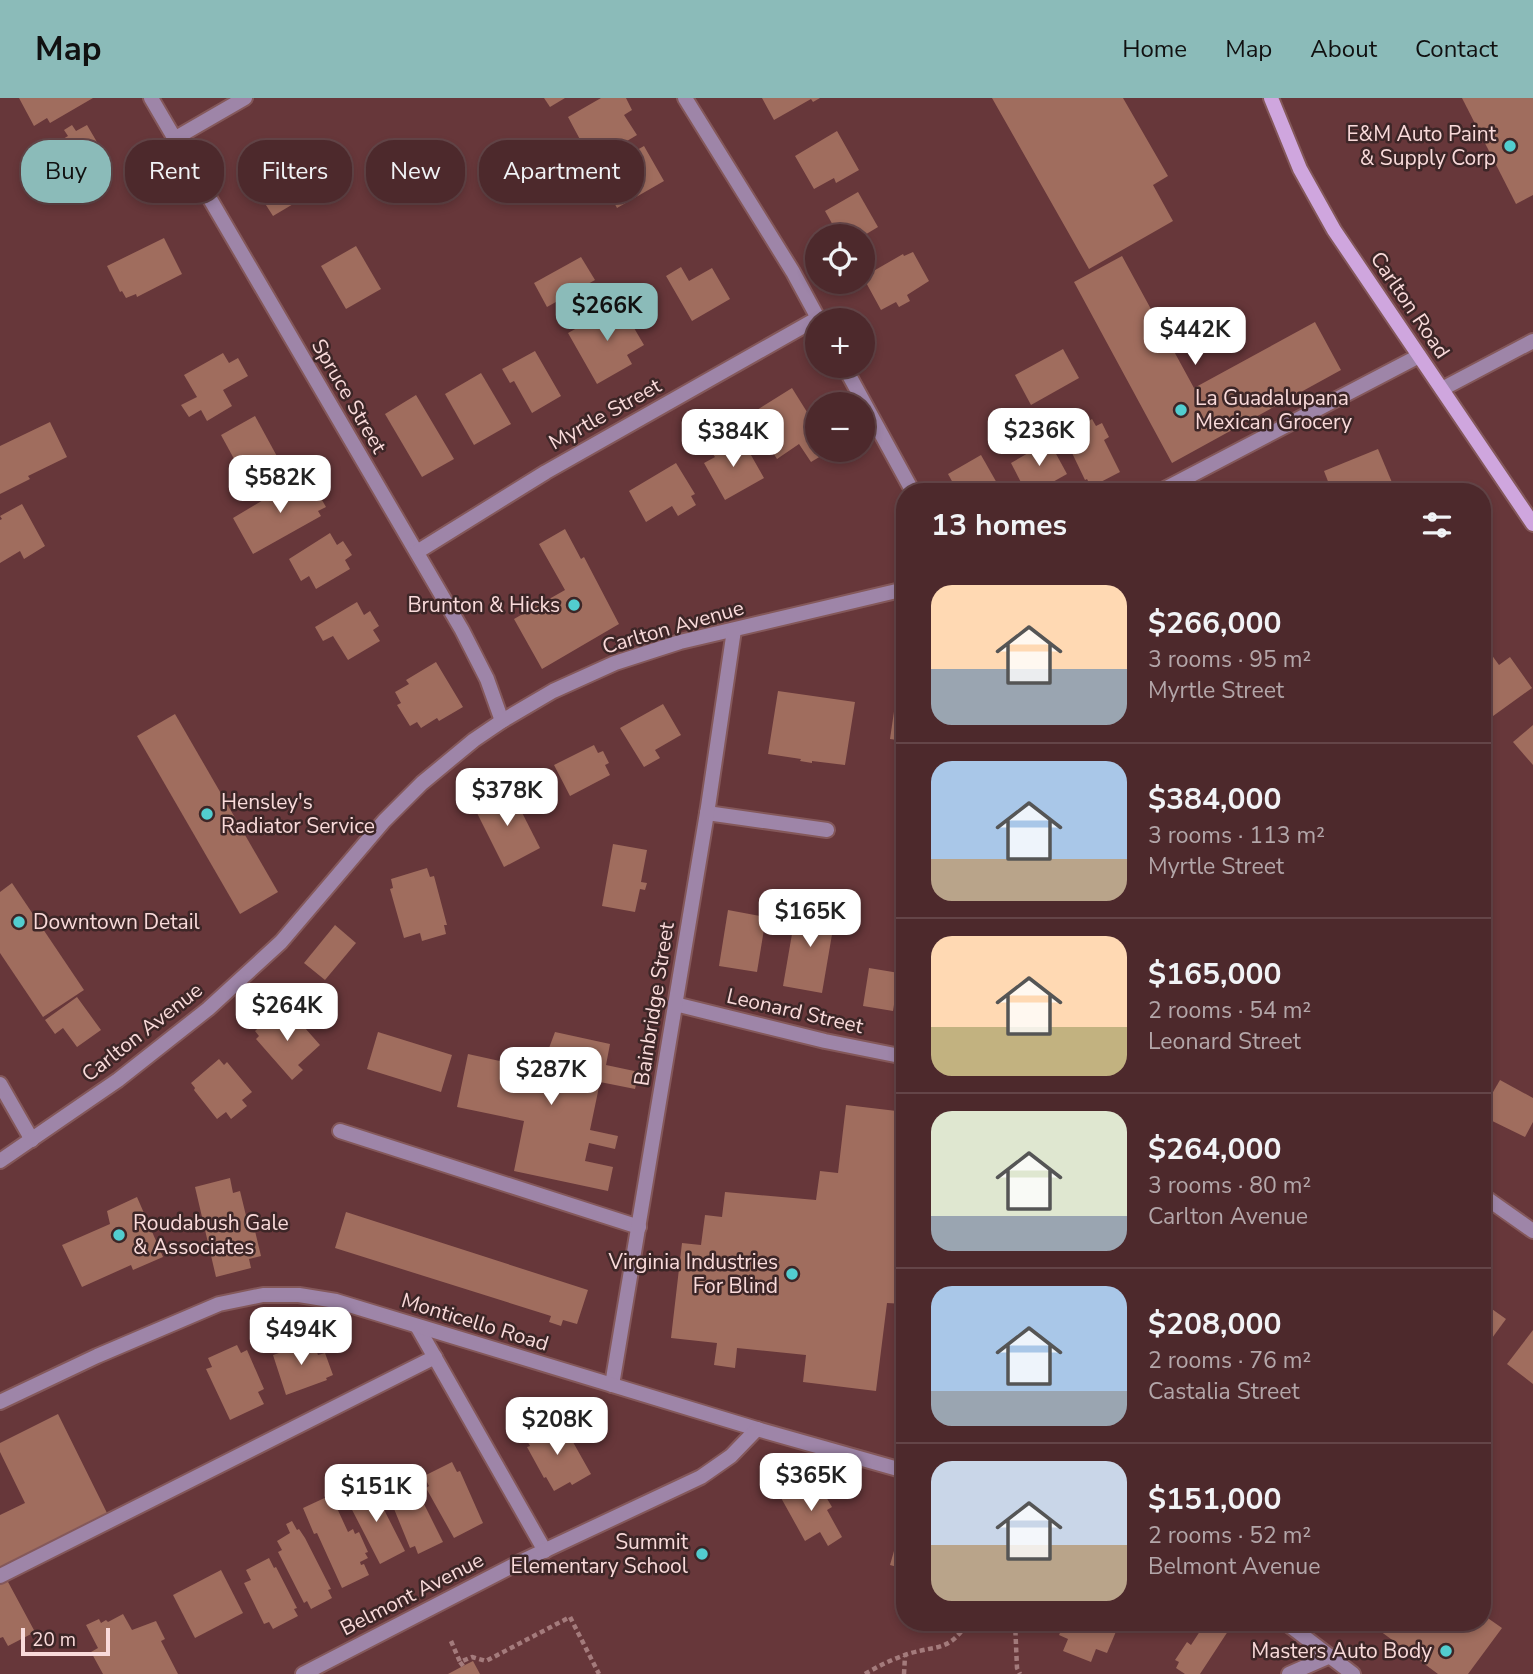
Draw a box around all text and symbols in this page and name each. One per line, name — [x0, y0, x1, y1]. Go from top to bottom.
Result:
text: Map — [35, 27, 102, 72]
text: Home — [1122, 33, 1187, 65]
text: Map — [1225, 33, 1272, 65]
text: About — [1310, 33, 1377, 65]
text: Contact — [1415, 33, 1498, 65]
place label: E&M Auto Paint & Supply Corp — [1346, 120, 1497, 172]
marker: E&M Auto Paint & Supply Corp — [1502, 138, 1518, 154]
chip: Buy — [21, 140, 111, 203]
chip: Rent — [125, 140, 224, 203]
chip: Filters — [238, 140, 352, 203]
chip: New — [366, 140, 465, 203]
chip: Apartment — [479, 140, 644, 203]
map controls — [805, 224, 875, 462]
button: locate — [805, 224, 875, 294]
street label: Carlton Road — [1364, 246, 1456, 364]
pin: $266K — [558, 284, 656, 343]
text: $266K — [572, 290, 642, 321]
button: + — [805, 308, 875, 378]
pin: $442K — [1146, 308, 1244, 367]
text: $442K — [1160, 314, 1230, 345]
street label: Spruce Street — [305, 334, 393, 459]
street label: Myrtle Street — [544, 371, 667, 456]
place label: La Guadalupana Mexican Grocery — [1195, 384, 1352, 436]
button: − — [805, 392, 875, 462]
marker: La Guadalupana Mexican Grocery — [1173, 402, 1189, 418]
pin: $236K — [990, 408, 1088, 468]
pin: $384K — [684, 410, 782, 469]
text: $236K — [1004, 415, 1074, 446]
text: $384K — [698, 416, 768, 447]
pin: $582K — [231, 456, 329, 515]
text: $582K — [245, 462, 315, 493]
text: 13 homes — [931, 505, 1067, 546]
icon: filters — [1418, 506, 1456, 544]
place label: Brunton & Hicks — [407, 591, 560, 619]
street label: Carlton Avenue — [599, 593, 747, 661]
marker: Brunton & Hicks — [566, 597, 582, 613]
text: $266,000 — [1148, 603, 1281, 644]
icon: home — [987, 613, 1071, 697]
text: 3 rooms · 95 m² — [1148, 644, 1311, 675]
text: Myrtle Street — [1148, 675, 1284, 706]
pin: $378K — [458, 768, 556, 828]
text: $378K — [472, 775, 542, 806]
text: $384,000 — [1148, 779, 1281, 820]
place label: Hensley's Radiator Service — [221, 788, 375, 840]
icon: home — [987, 789, 1071, 873]
marker: Hensley's Radiator Service — [199, 806, 215, 822]
text: 3 rooms · 113 m² — [1148, 820, 1325, 851]
text: Myrtle Street — [1148, 851, 1284, 882]
pin: $165K — [761, 890, 859, 949]
text: $165K — [775, 896, 845, 927]
place label: Downtown Detail — [33, 908, 201, 936]
marker: Downtown Detail — [11, 914, 27, 930]
street label: Bainbridge Street — [627, 920, 681, 1088]
text: $165,000 — [1148, 954, 1281, 995]
icon: home — [987, 964, 1071, 1048]
street label: Carlton Avenue — [76, 976, 208, 1088]
street label: Leonard Street — [724, 982, 867, 1040]
pin: $264K — [238, 984, 336, 1043]
text: $264K — [252, 990, 322, 1021]
text: 2 rooms · 54 m² — [1148, 995, 1311, 1026]
text: Leonard Street — [1148, 1026, 1301, 1057]
pin: $287K — [502, 1048, 600, 1107]
text: $287K — [516, 1054, 586, 1085]
text: $264,000 — [1148, 1129, 1281, 1170]
icon: home — [987, 1139, 1071, 1223]
text: 3 rooms · 80 m² — [1148, 1170, 1311, 1201]
text: Carlton Avenue — [1148, 1201, 1308, 1232]
place label: Roudabush Gale & Associates — [133, 1209, 289, 1261]
marker: Roudabush Gale & Associates — [111, 1227, 127, 1243]
place label: Virginia Industries For Blind — [607, 1248, 778, 1300]
marker: Virginia Industries For Blind — [784, 1266, 800, 1282]
street label: Monticello Road — [398, 1286, 552, 1358]
text: $208,000 — [1148, 1304, 1281, 1345]
pin: $494K — [252, 1308, 350, 1367]
text: $494K — [266, 1314, 336, 1345]
icon: home — [987, 1314, 1071, 1398]
text: 2 rooms · 76 m² — [1148, 1345, 1311, 1376]
text: Castalia Street — [1148, 1376, 1299, 1407]
pin: $208K — [508, 1398, 606, 1457]
text: $208K — [522, 1404, 592, 1435]
pin: $365K — [762, 1454, 860, 1513]
text: $365K — [776, 1460, 846, 1491]
pin: $151K — [327, 1464, 425, 1524]
text: $151K — [341, 1471, 411, 1502]
text: $151,000 — [1148, 1479, 1281, 1520]
icon: home — [987, 1489, 1071, 1573]
text: 2 rooms · 52 m² — [1148, 1520, 1311, 1551]
place label: Summit Elementary School — [510, 1528, 689, 1580]
street label: Belmont Avenue — [336, 1546, 488, 1642]
marker: Summit Elementary School — [694, 1546, 710, 1562]
text: Belmont Avenue — [1148, 1551, 1320, 1582]
scale bar — [21, 1625, 110, 1657]
text: 20 m — [32, 1627, 76, 1653]
place label: Masters Auto Body — [1251, 1637, 1432, 1665]
marker: Masters Auto Body — [1438, 1643, 1454, 1659]

